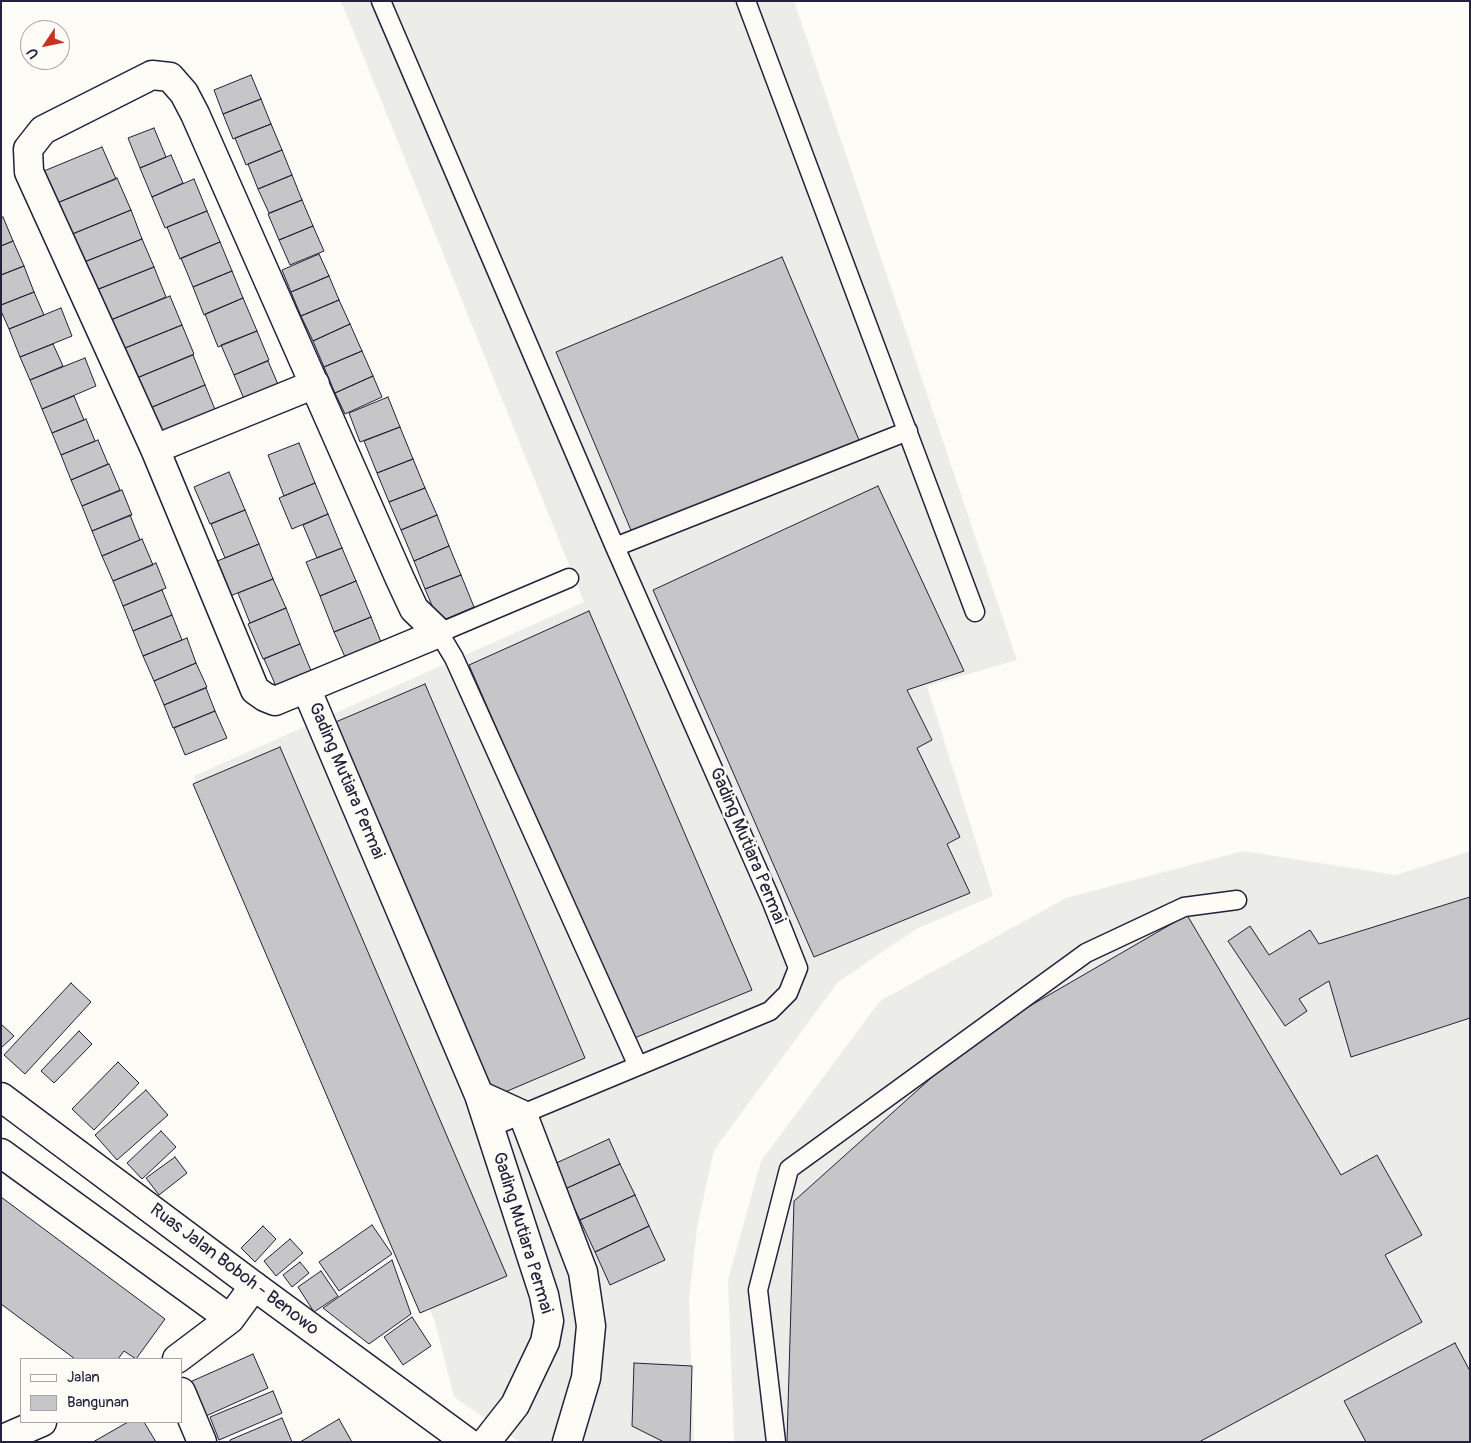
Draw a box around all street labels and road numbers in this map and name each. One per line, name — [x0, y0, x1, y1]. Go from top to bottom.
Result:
street label: Gading Mutiara Permai — [303, 700, 389, 862]
street label: Gading Mutiara Permai — [704, 765, 790, 927]
street label: Gading Mutiara Permai — [487, 1150, 557, 1316]
street label: Ruas Jalan Boboh - Benowo — [145, 1199, 323, 1341]

